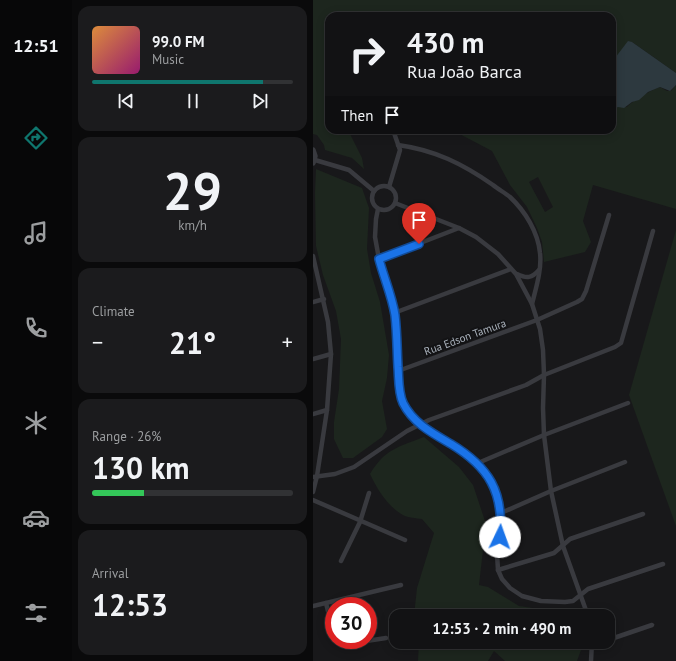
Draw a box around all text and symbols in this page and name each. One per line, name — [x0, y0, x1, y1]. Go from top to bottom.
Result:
text: 430 m — [407, 24, 484, 61]
icon: right — [341, 28, 393, 80]
text: 99.0 FM — [152, 32, 205, 51]
text: 12:51 — [13, 34, 59, 57]
text: Music — [152, 51, 184, 68]
text: Rua João Barca — [407, 60, 522, 83]
icon: previous — [115, 90, 137, 112]
icon: pause — [182, 90, 204, 112]
icon: next — [249, 90, 271, 112]
icon: arrive — [381, 104, 403, 126]
text: Then — [341, 106, 373, 125]
icon: directions — [22, 124, 50, 152]
text: 29 — [163, 157, 222, 224]
pin — [402, 203, 436, 244]
icon: arrive — [408, 209, 430, 231]
text: km/h — [178, 217, 207, 234]
icon: music — [22, 219, 50, 247]
text: Climate — [92, 303, 135, 320]
icon: phone — [22, 314, 50, 342]
street label: Rua Edson Tamura — [422, 316, 508, 358]
text: 21° — [169, 323, 216, 362]
text: − — [92, 328, 103, 356]
text: + — [282, 328, 293, 356]
icon: climate — [22, 409, 50, 437]
text: Range · 26% — [92, 428, 161, 445]
text: 130 km — [92, 448, 190, 487]
icon: car — [22, 504, 50, 532]
position arrow — [479, 516, 521, 558]
text: Arrival — [92, 565, 128, 582]
text: 12:53 — [92, 585, 168, 624]
speed limit sign: 30 — [325, 597, 377, 649]
icon: filters — [22, 599, 50, 627]
text: 12:53 · 2 min · 490 m — [433, 619, 571, 638]

